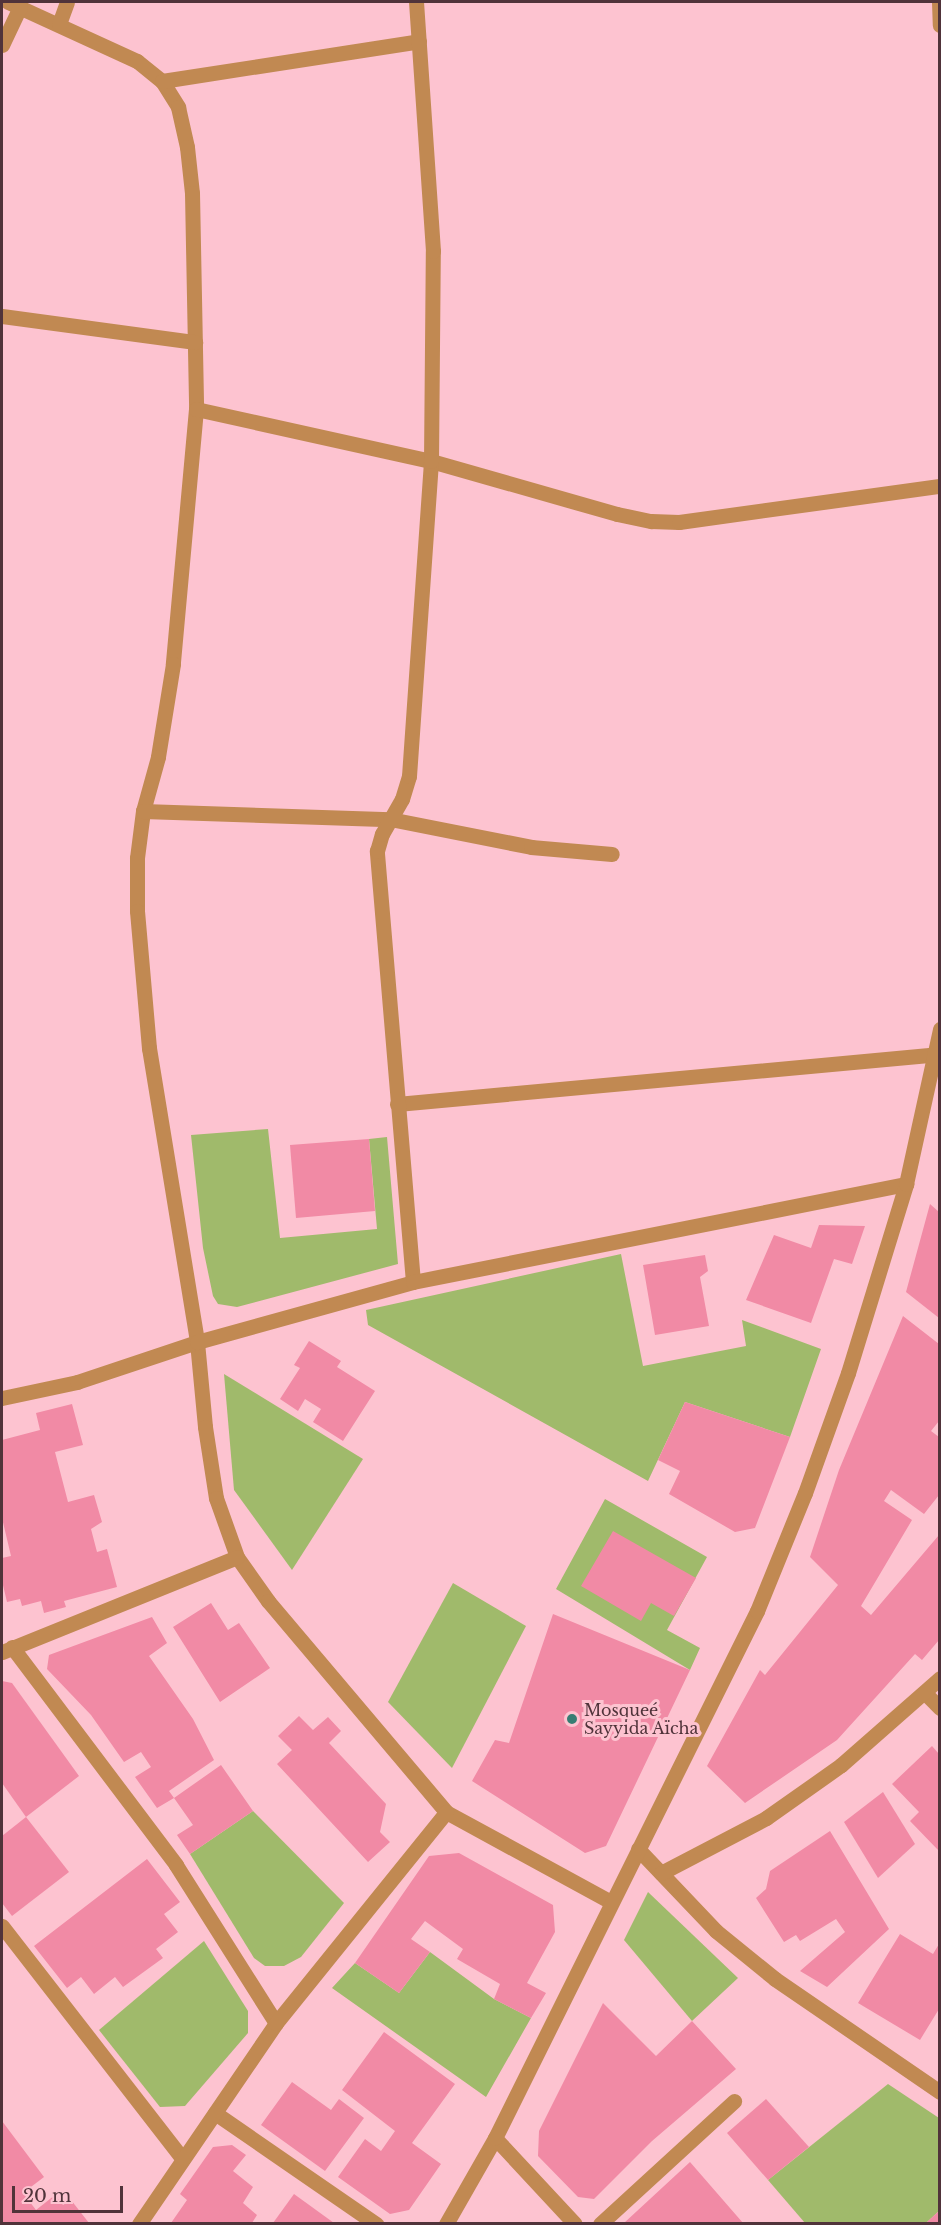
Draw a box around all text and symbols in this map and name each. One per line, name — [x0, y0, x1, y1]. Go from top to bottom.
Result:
place label: Mosqueé Sayyida Aïcha — [584, 1700, 699, 1738]
marker: Mosqueé Sayyida Aïcha — [565, 1712, 579, 1726]
scale bar — [15, 2174, 126, 2212]
text: 20 m — [23, 2185, 71, 2207]

